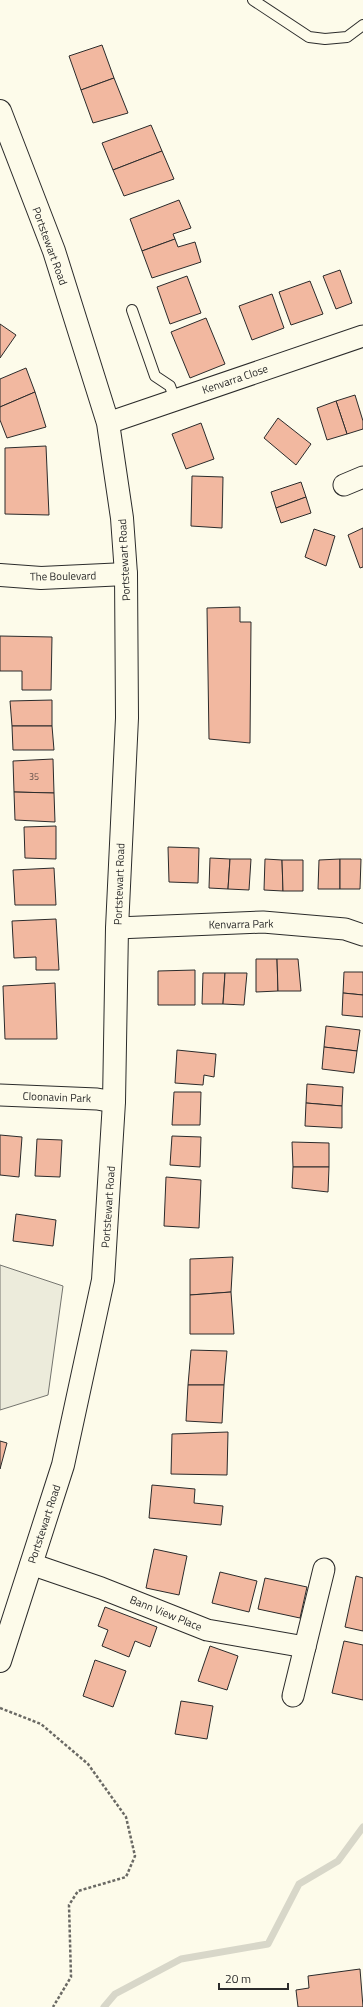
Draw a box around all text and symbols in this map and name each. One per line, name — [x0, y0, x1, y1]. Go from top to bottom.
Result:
street label: Portstewart Road — [28, 205, 72, 288]
street label: Kenvarra Close — [200, 360, 271, 398]
street label: Portstewart Road — [114, 518, 134, 601]
street label: The Boulevard — [30, 567, 96, 585]
house number: 35 — [29, 770, 39, 783]
street label: Portstewart Road — [110, 842, 128, 925]
street label: Kenvarra Park — [208, 915, 274, 933]
street label: Cloonavin Park — [22, 1088, 92, 1106]
street label: Portstewart Road — [97, 1165, 119, 1249]
street label: Portstewart Road — [24, 1482, 64, 1566]
street label: Bann View Place — [128, 1591, 205, 1635]
scale bar — [219, 1965, 288, 1991]
text: 20 m — [225, 1969, 251, 1988]

